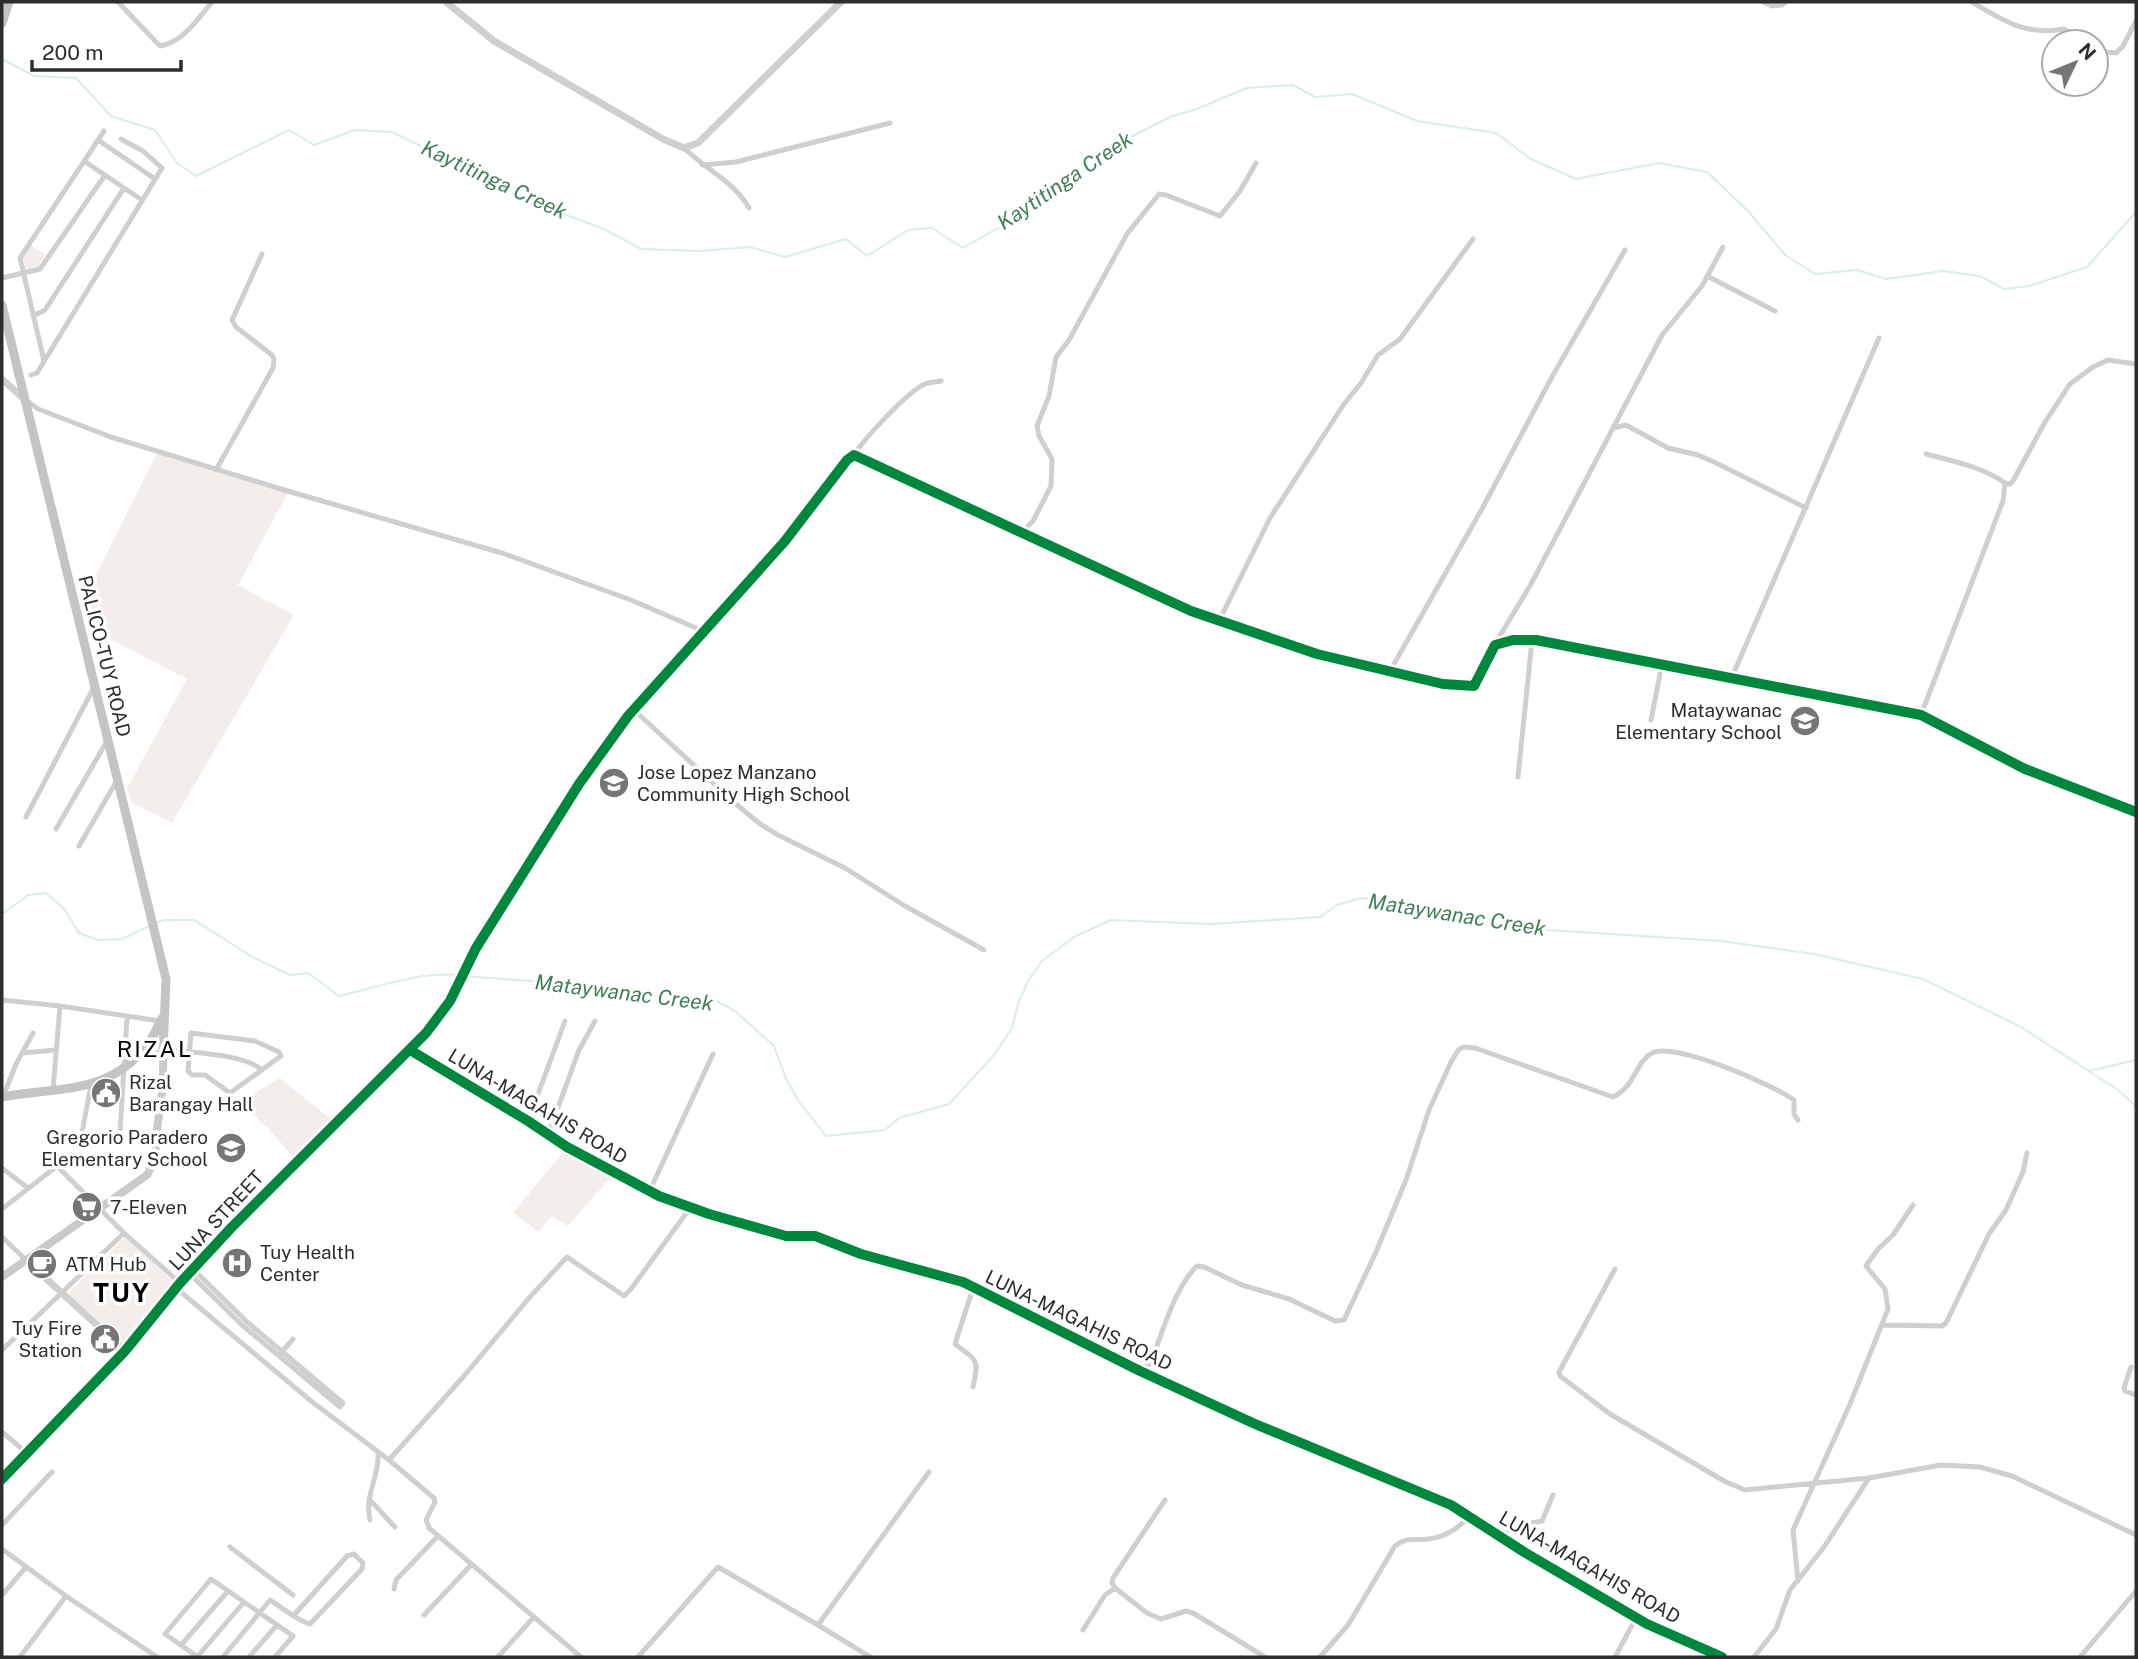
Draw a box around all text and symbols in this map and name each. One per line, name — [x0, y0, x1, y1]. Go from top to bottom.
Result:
scale bar — [32, 28, 180, 72]
north arrow — [2040, 28, 2110, 98]
text: N — [2074, 38, 2101, 64]
text: 200 m — [42, 40, 103, 65]
water label: Kaytitinga Creek — [992, 126, 1138, 235]
water label: Kaytitinga Creek — [418, 135, 572, 224]
street label: PALICO-TUY ROAD — [74, 573, 136, 739]
place label: Mataywanac Elementary School — [1615, 699, 1782, 743]
school or university icon: Mataywanac Elementary School — [1788, 704, 1822, 738]
place label: Jose Lopez Manzano Community High School — [637, 761, 850, 805]
school or university icon: Jose Lopez Manzano Community High School — [597, 766, 631, 800]
water label: Mataywanac Creek — [1367, 888, 1548, 941]
water label: Mataywanac Creek — [533, 969, 715, 1016]
district label: RIZAL — [117, 1035, 193, 1062]
street label: LUNA-MAGAHIS ROAD — [444, 1044, 632, 1168]
place label: Rizal Barangay Hall — [129, 1071, 253, 1115]
public building icon: Rizal Barangay Hall — [89, 1076, 123, 1110]
place label: Gregorio Paradero Elementary School — [41, 1126, 208, 1170]
school or university icon: Gregorio Paradero Elementary School — [214, 1131, 248, 1165]
street label: LUNA STREET — [164, 1166, 268, 1274]
supermarket icon: 7-Eleven — [70, 1190, 104, 1224]
place label: 7-Eleven — [110, 1196, 187, 1218]
place label: Tuy Health Center — [260, 1241, 355, 1285]
hospital icon: Tuy Health Center — [220, 1246, 254, 1280]
cafe icon: ATM Hub — [25, 1247, 59, 1281]
place label: ATM Hub — [65, 1253, 147, 1275]
street label: LUNA-MAGAHIS ROAD — [982, 1265, 1176, 1375]
district label: TUY — [93, 1277, 151, 1308]
place label: Tuy Fire Station — [12, 1317, 82, 1361]
public building icon: Tuy Fire Station — [88, 1322, 122, 1356]
street label: LUNA-MAGAHIS ROAD — [1496, 1506, 1684, 1628]

